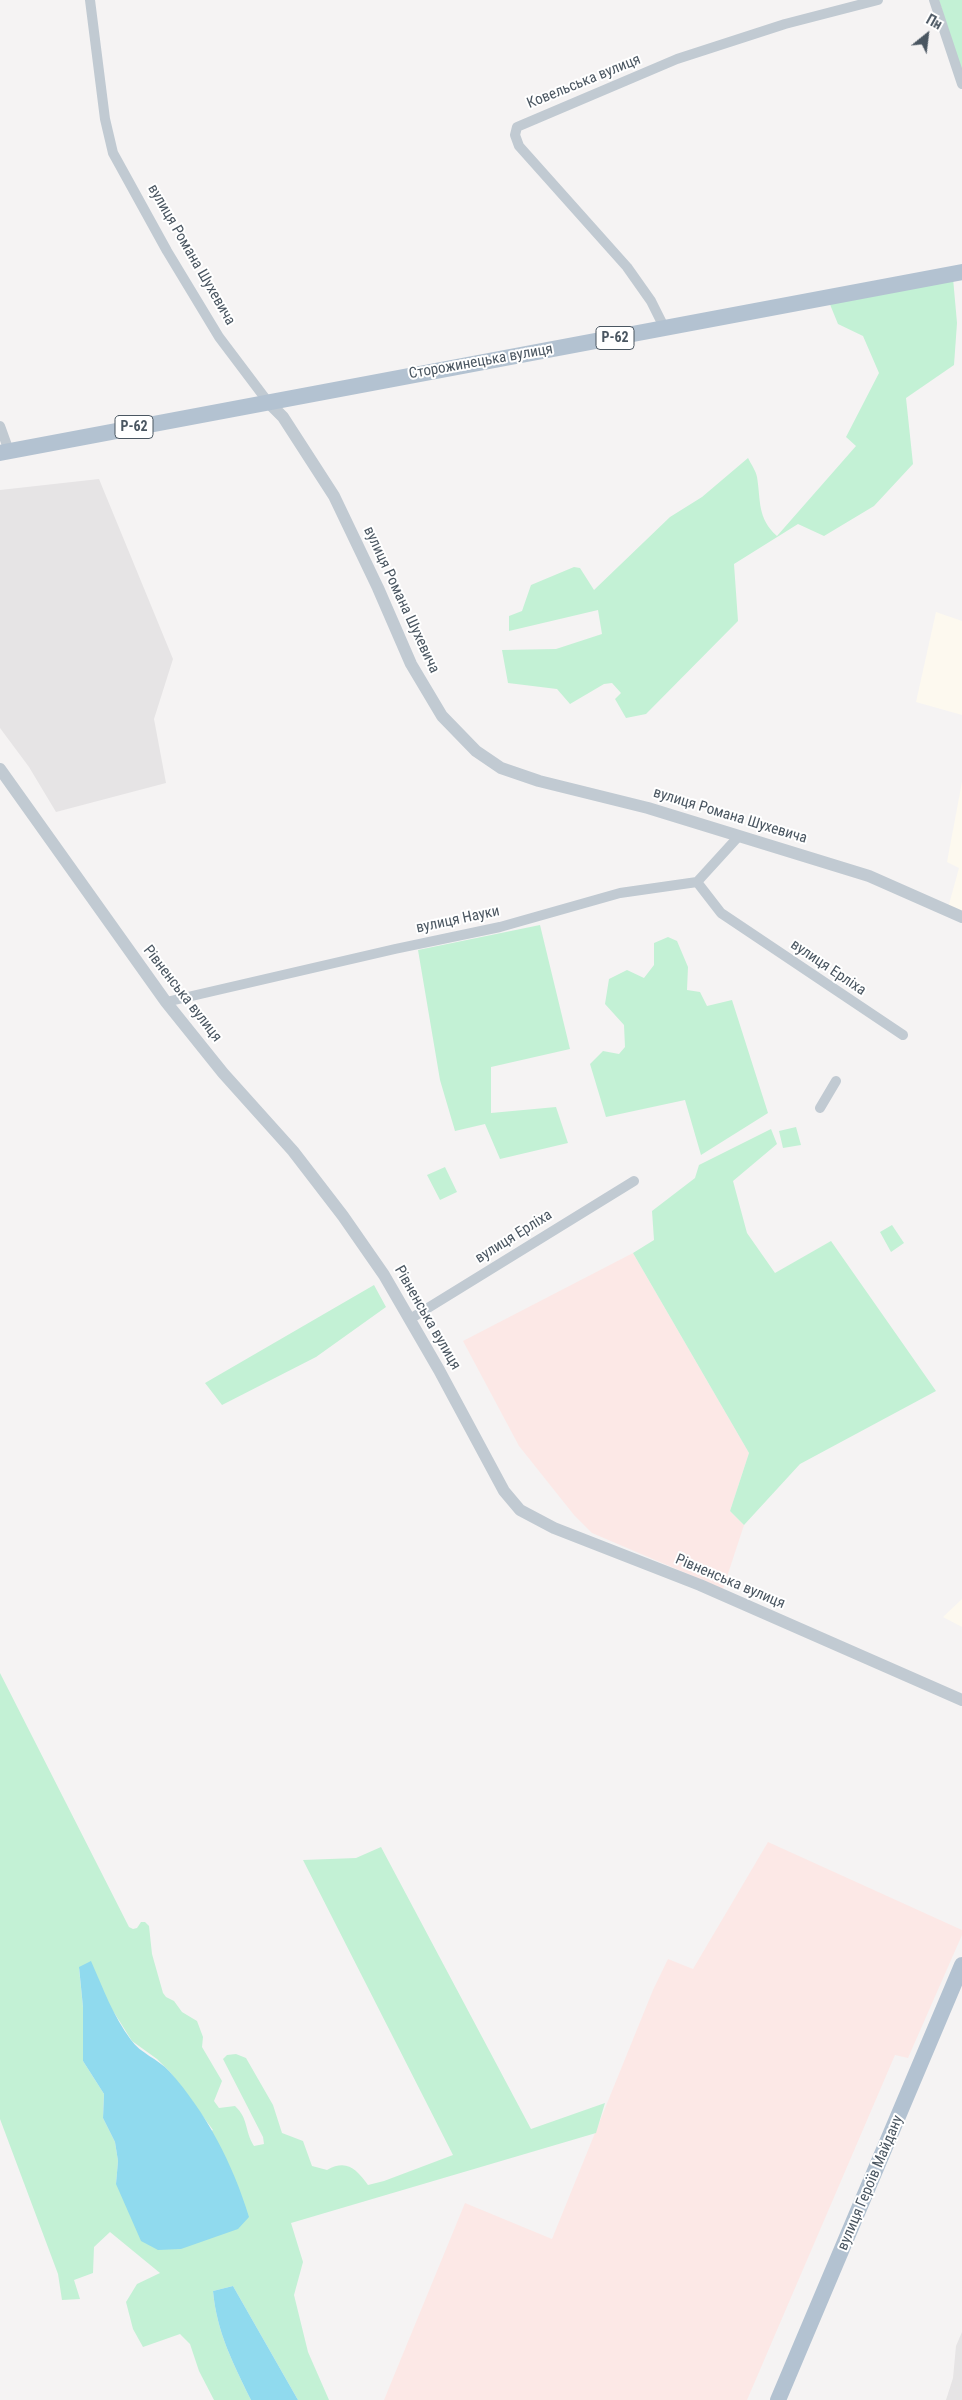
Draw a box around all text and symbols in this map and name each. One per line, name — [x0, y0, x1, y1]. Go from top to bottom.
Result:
north arrow — [902, 10, 952, 60]
text: Пн — [924, 11, 945, 33]
street label: Ковельська вулиця — [525, 51, 643, 113]
street label: вулиця Романа Шухевича — [143, 181, 239, 329]
road number: Р-62 — [596, 326, 634, 349]
street label: Сторожинецька вулиця — [408, 340, 554, 384]
road number: Р-62 — [115, 416, 153, 438]
street label: вулиця Романа Шухевича — [359, 524, 443, 676]
street label: вулиця Романа Шухевича — [651, 784, 809, 848]
street label: вулиця Науки — [415, 902, 501, 938]
street label: вулиця Ерліха — [787, 936, 869, 1000]
street label: Рівненська вулиця — [139, 942, 225, 1046]
street label: вулиця Ерліха — [472, 1206, 556, 1268]
street label: Рівненська вулиця — [390, 1263, 464, 1373]
street label: Рівненська вулиця — [672, 1551, 788, 1613]
street label: вулиця Героїв Майдану — [834, 2113, 908, 2253]

